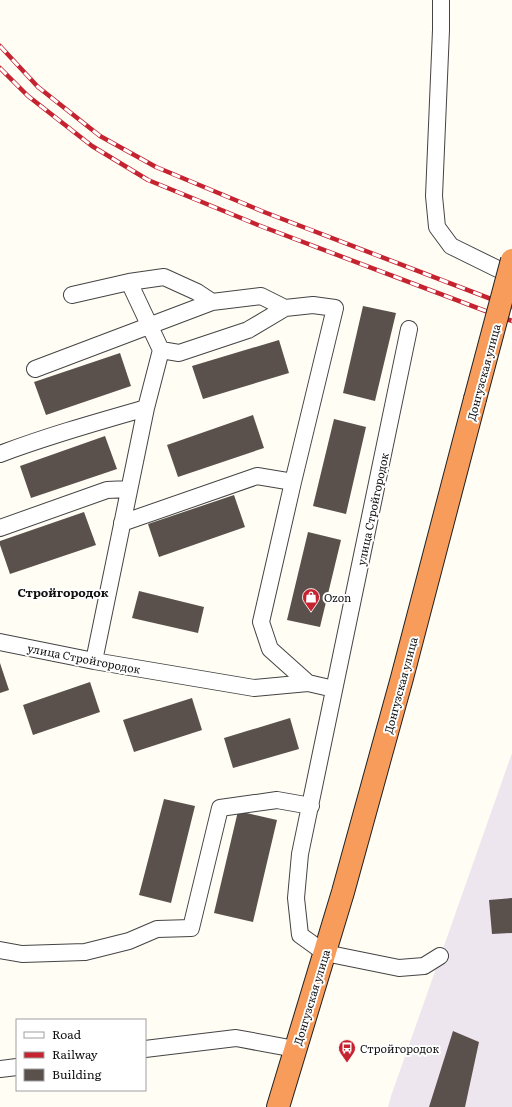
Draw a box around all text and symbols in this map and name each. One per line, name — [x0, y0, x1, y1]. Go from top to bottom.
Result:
street label: Донгузская улица — [462, 322, 504, 422]
street label: улица Стройгородок — [352, 451, 392, 567]
district label: Стройгородок — [17, 583, 109, 601]
shop icon: Ozon — [301, 587, 321, 612]
place label: Ozon — [324, 589, 351, 605]
street label: Донгузская улица — [379, 635, 421, 735]
street label: улица Стройгородок — [26, 639, 142, 677]
street label: Донгузская улица — [289, 947, 333, 1047]
legend — [16, 1019, 146, 1091]
text: Road — [52, 1025, 82, 1043]
bus stop icon: Стройгородок — [337, 1038, 357, 1063]
place label: Стройгородок — [360, 1040, 439, 1056]
text: Railway — [52, 1045, 98, 1063]
text: Building — [52, 1065, 102, 1083]

